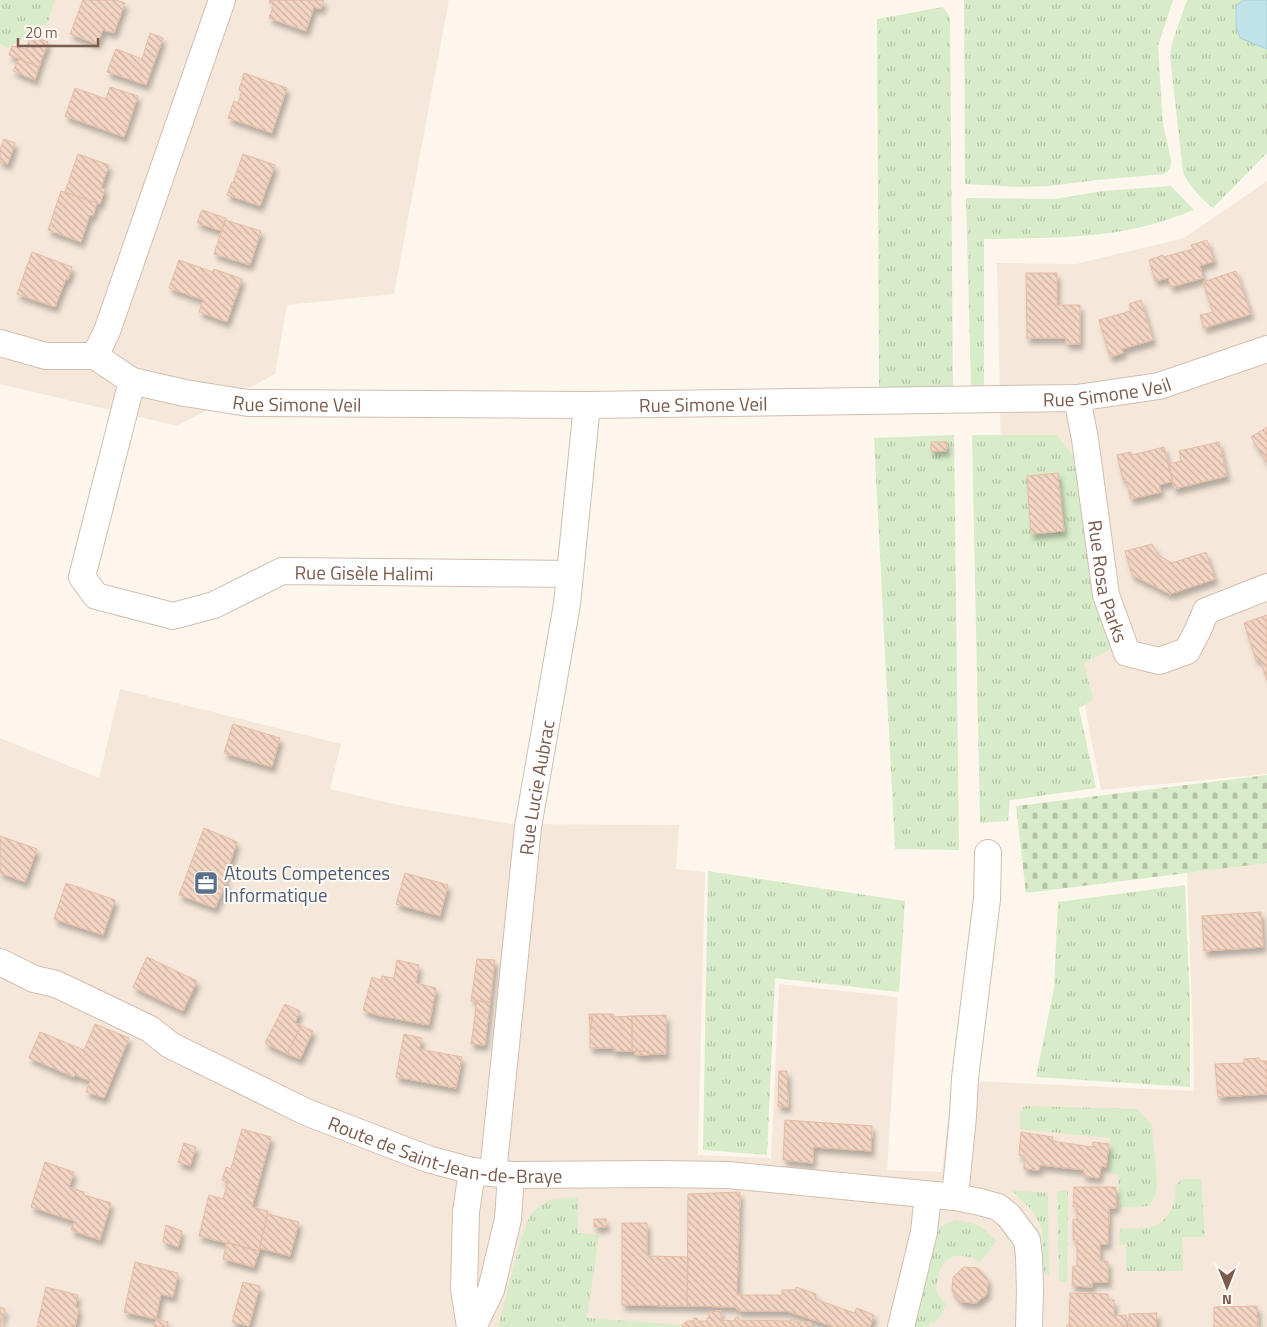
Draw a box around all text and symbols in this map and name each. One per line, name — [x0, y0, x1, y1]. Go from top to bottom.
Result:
scale bar — [18, 15, 98, 47]
text: 20 m — [25, 21, 58, 44]
street label: Rue Simone Veil — [1043, 369, 1175, 413]
street label: Rue Simone Veil — [231, 386, 362, 418]
street label: Rue Simone Veil — [639, 388, 768, 419]
street label: Rue Rosa Parks — [1082, 518, 1136, 646]
street label: Rue Gisèle Halimi — [294, 557, 434, 587]
street label: Rue Lucie Aubrac — [511, 718, 561, 856]
place label: Atouts Competences Informatique — [224, 858, 390, 909]
office icon: Atouts Competences Informatique — [193, 870, 219, 896]
street label: Route de Saint-Jean-de-Braye — [324, 1108, 562, 1190]
north arrow — [1202, 1262, 1252, 1312]
text: N — [1222, 1290, 1232, 1311]

